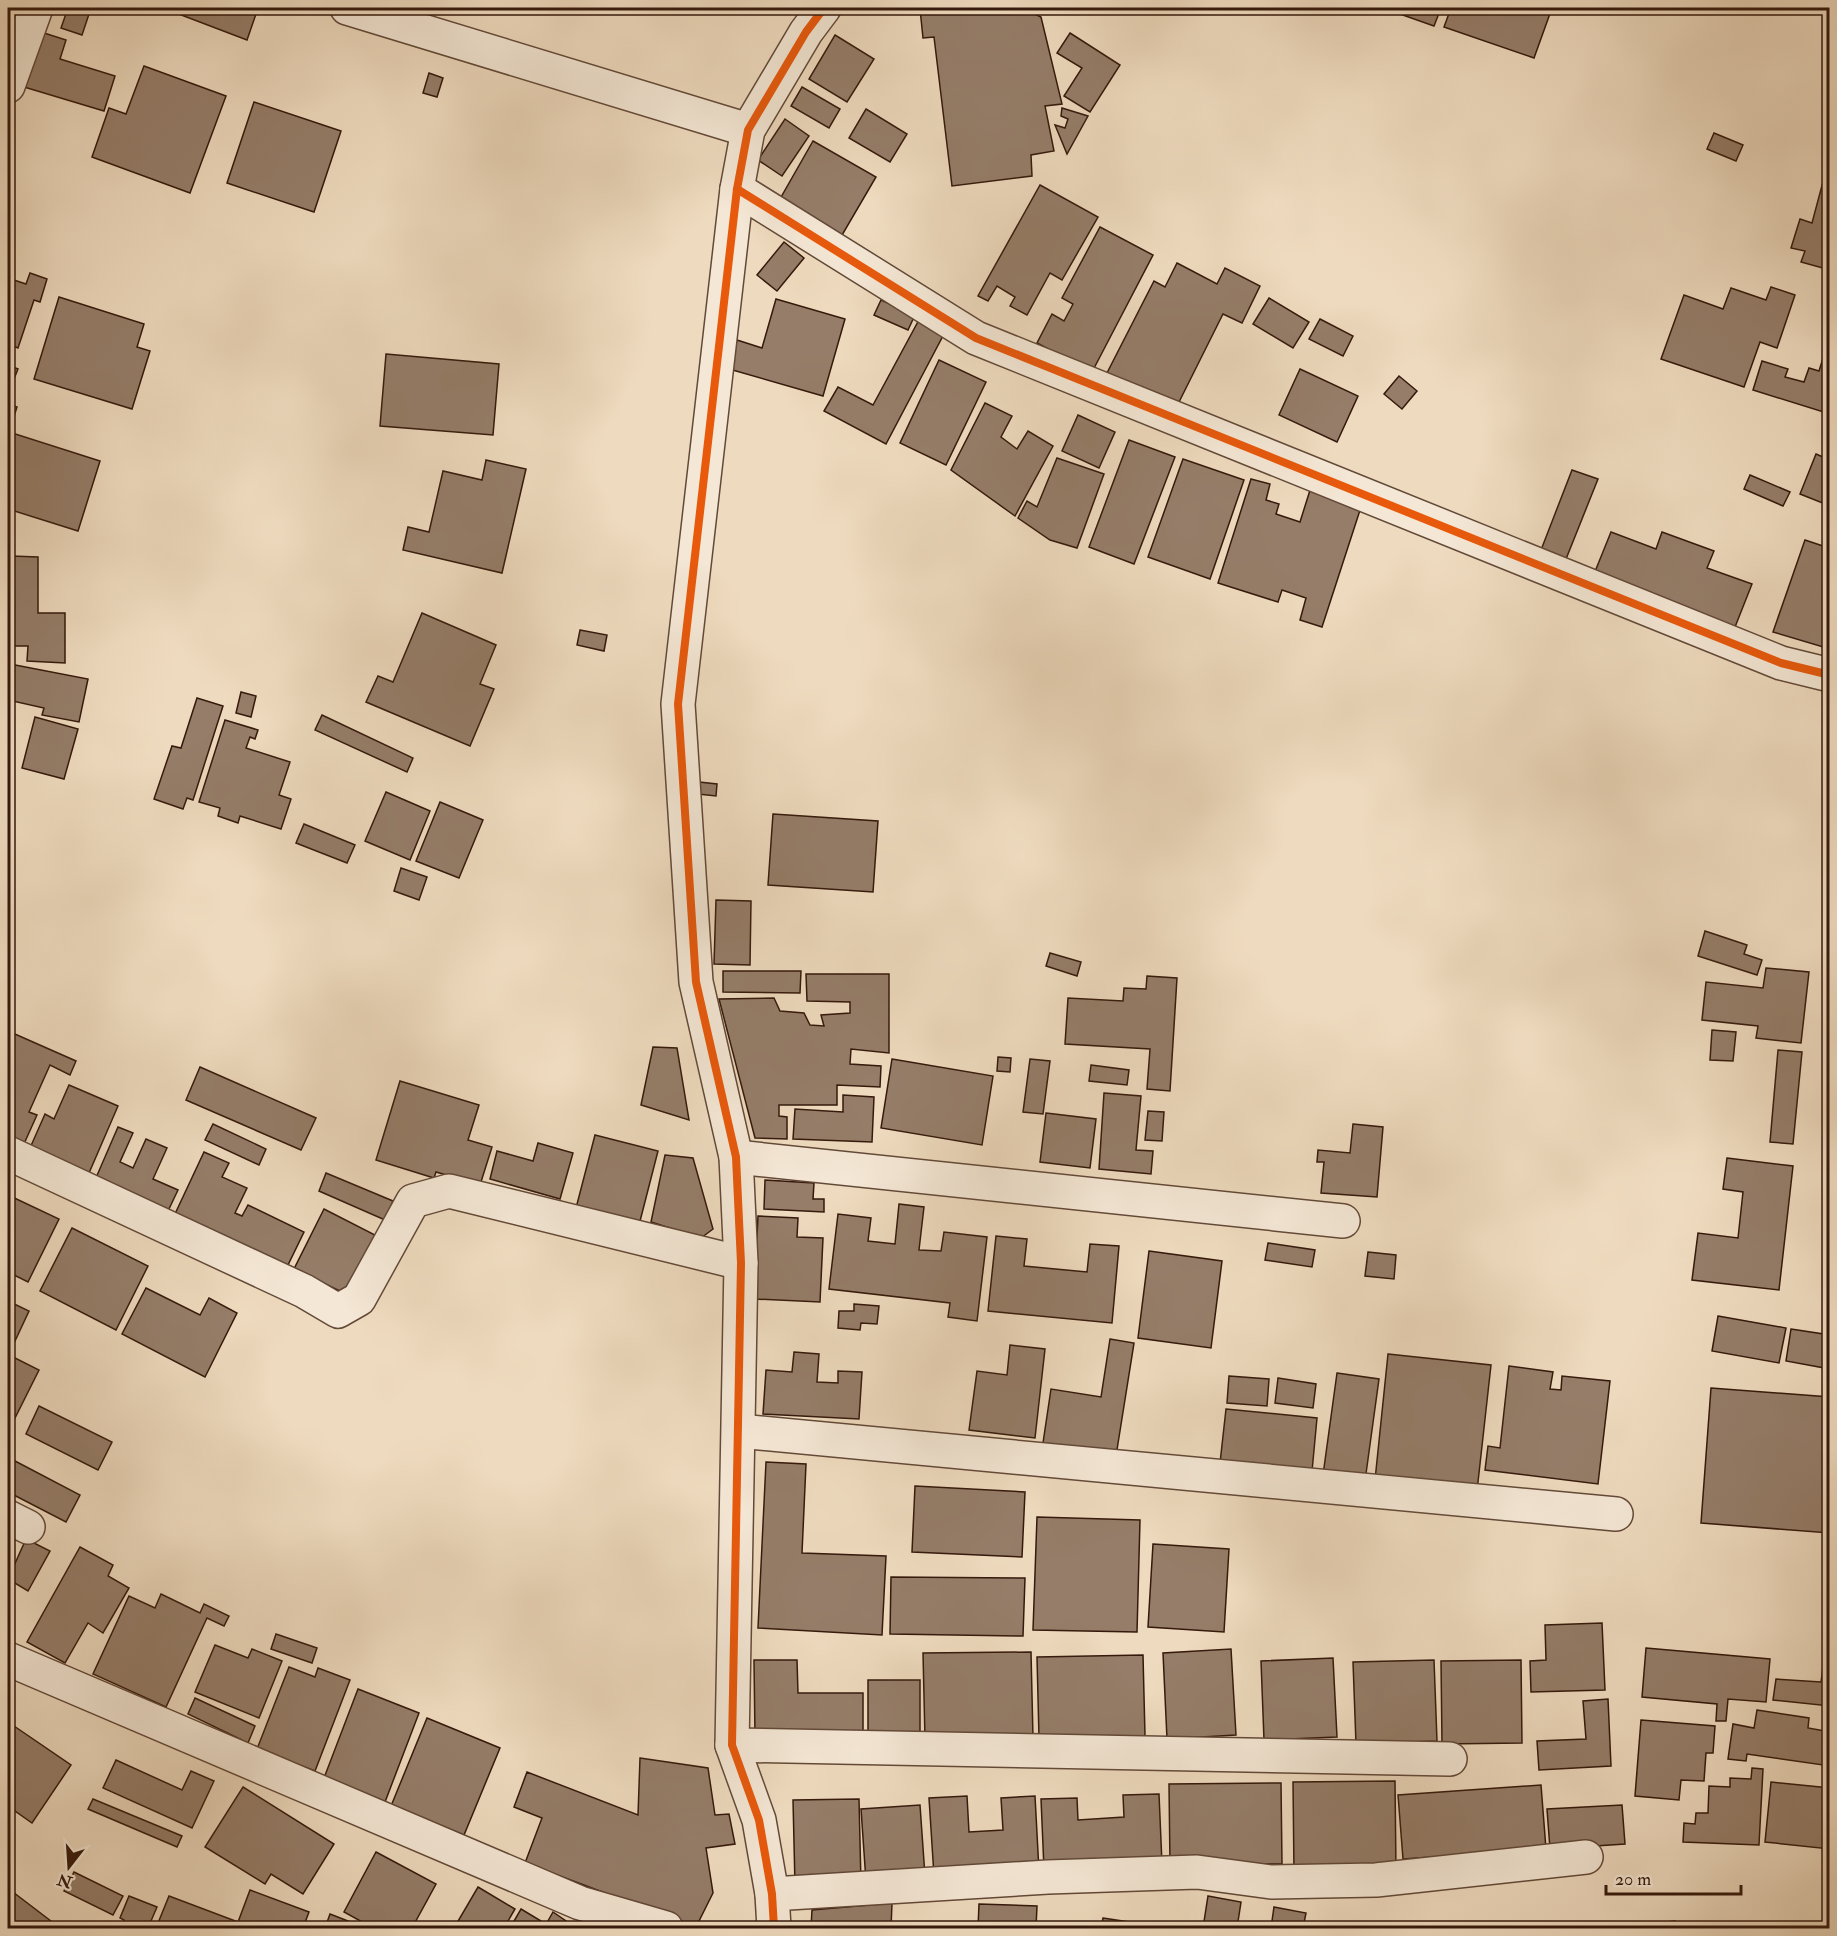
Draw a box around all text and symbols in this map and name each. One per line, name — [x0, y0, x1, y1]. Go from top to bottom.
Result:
north arrow — [39, 1837, 99, 1897]
scale bar — [1606, 1858, 1741, 1896]
text: 20 m — [1615, 1868, 1651, 1891]
text: N — [54, 1869, 76, 1892]

